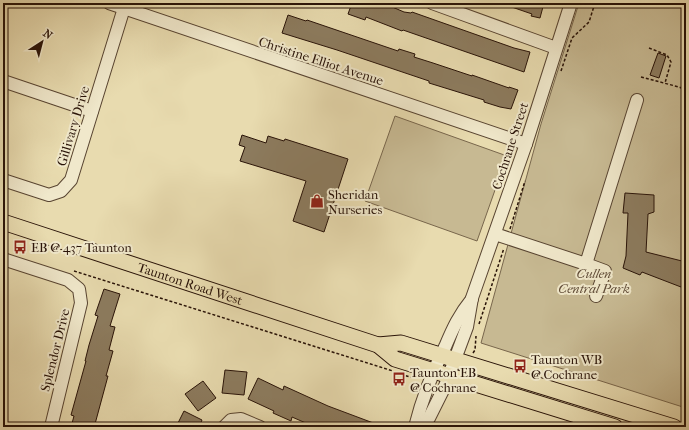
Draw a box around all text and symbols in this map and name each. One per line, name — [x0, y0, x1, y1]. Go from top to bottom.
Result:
north arrow — [22, 22, 62, 62]
text: N — [40, 27, 55, 42]
street label: Christine Elliot Avenue — [257, 34, 386, 88]
street label: Gillivary Drive — [54, 83, 93, 168]
street label: Cochrane Street — [489, 100, 531, 192]
place label: Sheridan Nurseries — [328, 187, 382, 217]
shop icon: Sheridan Nurseries — [309, 193, 325, 209]
bus stop icon: EB @ 437 Taunton — [12, 239, 28, 255]
place label: EB @ 437 Taunton — [31, 240, 132, 255]
street label: Taunton Road West — [136, 259, 245, 308]
park label: Cullen Central Park — [558, 266, 630, 296]
street label: Splendor Drive — [37, 307, 73, 393]
place label: Taunton WB @ Cochrane — [531, 352, 602, 382]
bus stop icon: Taunton WB @ Cochrane — [512, 358, 528, 374]
place label: Taunton EB @ Cochrane — [410, 365, 477, 395]
bus stop icon: Taunton EB @ Cochrane — [391, 371, 407, 387]

